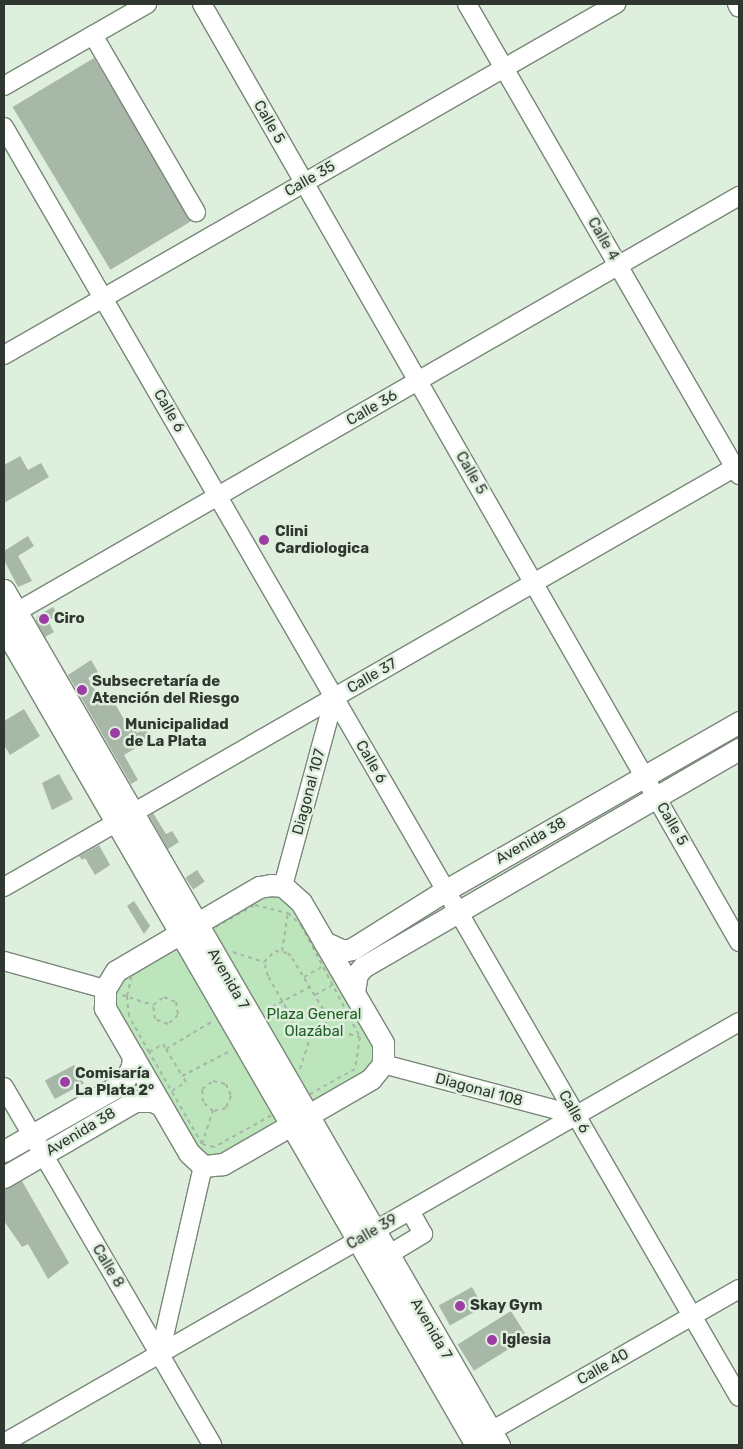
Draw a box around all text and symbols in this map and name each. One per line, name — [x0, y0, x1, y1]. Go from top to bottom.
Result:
street label: Calle 5 — [250, 97, 288, 147]
street label: Calle 35 — [281, 157, 339, 201]
street label: Calle 4 — [583, 214, 623, 264]
street label: Calle 6 — [150, 386, 188, 436]
street label: Calle 36 — [343, 386, 401, 430]
street label: Calle 5 — [452, 448, 490, 498]
place label: Clini Cardiologica — [275, 522, 369, 557]
marker: Clini Cardiologica — [257, 533, 271, 547]
place label: Ciro — [54, 610, 85, 628]
marker: Ciro — [38, 613, 50, 625]
street label: Calle 37 — [344, 655, 400, 697]
place label: Subsecretaría de Atención del Riesgo — [92, 672, 239, 707]
marker: Subsecretaría de Atención del Riesgo — [76, 684, 88, 696]
place label: Municipalidad de La Plata — [125, 715, 229, 750]
marker: Municipalidad de La Plata — [109, 727, 121, 739]
street label: Calle 6 — [352, 737, 390, 787]
street label: Diagonal 107 — [289, 747, 329, 837]
street label: Calle 5 — [653, 799, 691, 849]
street label: Avenida 38 — [493, 814, 569, 868]
street label: Avenida 7 — [203, 945, 253, 1013]
park label: Plaza General Olazábal — [267, 1005, 361, 1040]
place label: Comisaría La Plata 2° — [75, 1064, 154, 1099]
street label: Diagonal 108 — [433, 1070, 525, 1110]
marker: Comisaría La Plata 2° — [59, 1076, 71, 1088]
street label: Calle 6 — [555, 1087, 593, 1137]
street label: Avenida 38 — [43, 1104, 119, 1160]
street label: Calle 39 — [343, 1210, 401, 1254]
street label: Calle 8 — [88, 1241, 128, 1291]
street label: Avenida 7 — [406, 1295, 456, 1363]
place label: Skay Gym — [470, 1297, 543, 1315]
marker: Skay Gym — [454, 1300, 466, 1312]
place label: Iglesia — [502, 1331, 551, 1349]
marker: Iglesia — [486, 1334, 498, 1346]
street label: Calle 40 — [574, 1345, 632, 1389]

